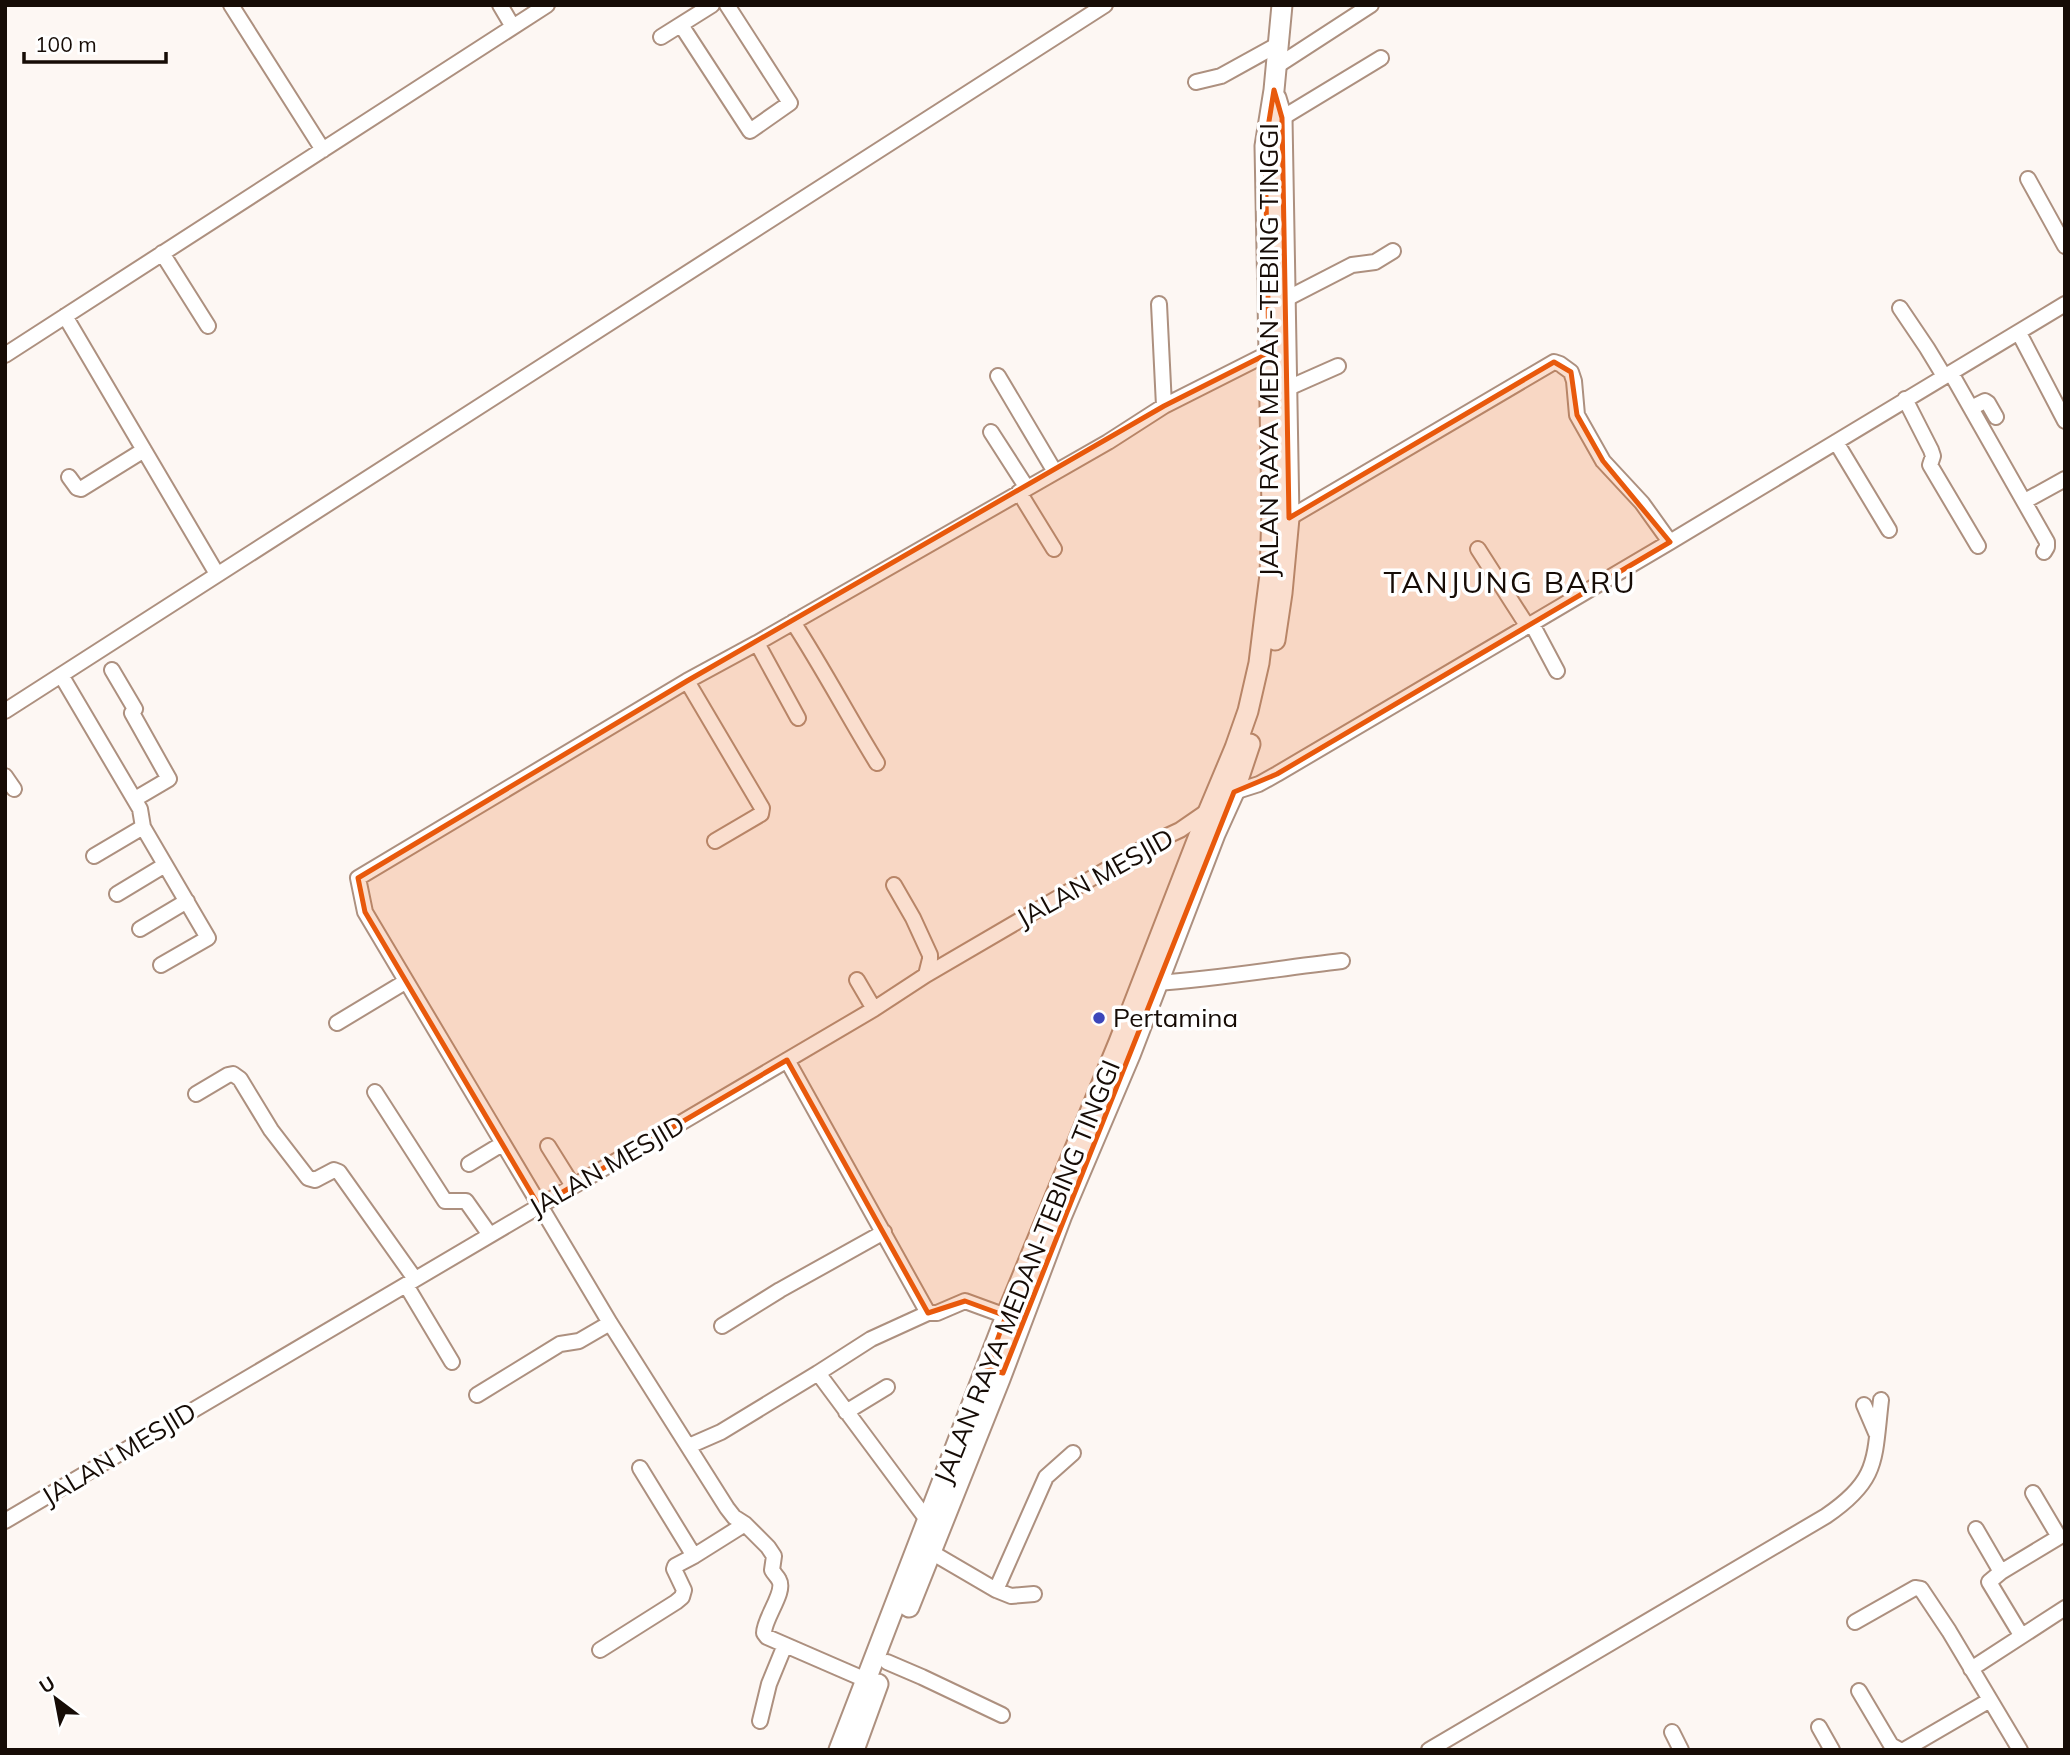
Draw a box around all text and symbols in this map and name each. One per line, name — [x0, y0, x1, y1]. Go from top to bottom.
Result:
scale bar — [24, 21, 166, 65]
text: 100 m — [35, 31, 97, 57]
street label: JALAN RAYA MEDAN-TEBING TINGGI — [1252, 123, 1285, 577]
district label: TANJUNG BARU — [1383, 563, 1637, 601]
street label: JALAN MESJID — [1010, 821, 1179, 934]
place label: Pertamina — [1113, 1001, 1238, 1034]
marker: Pertamina — [1091, 1010, 1107, 1026]
street label: JALAN RAYA MEDAN-TEBING TINGGI — [926, 1055, 1127, 1489]
street label: JALAN MESJID — [523, 1108, 691, 1224]
street label: JALAN MESJID — [35, 1394, 202, 1513]
north arrow — [21, 1664, 91, 1734]
text: U — [35, 1671, 59, 1698]

